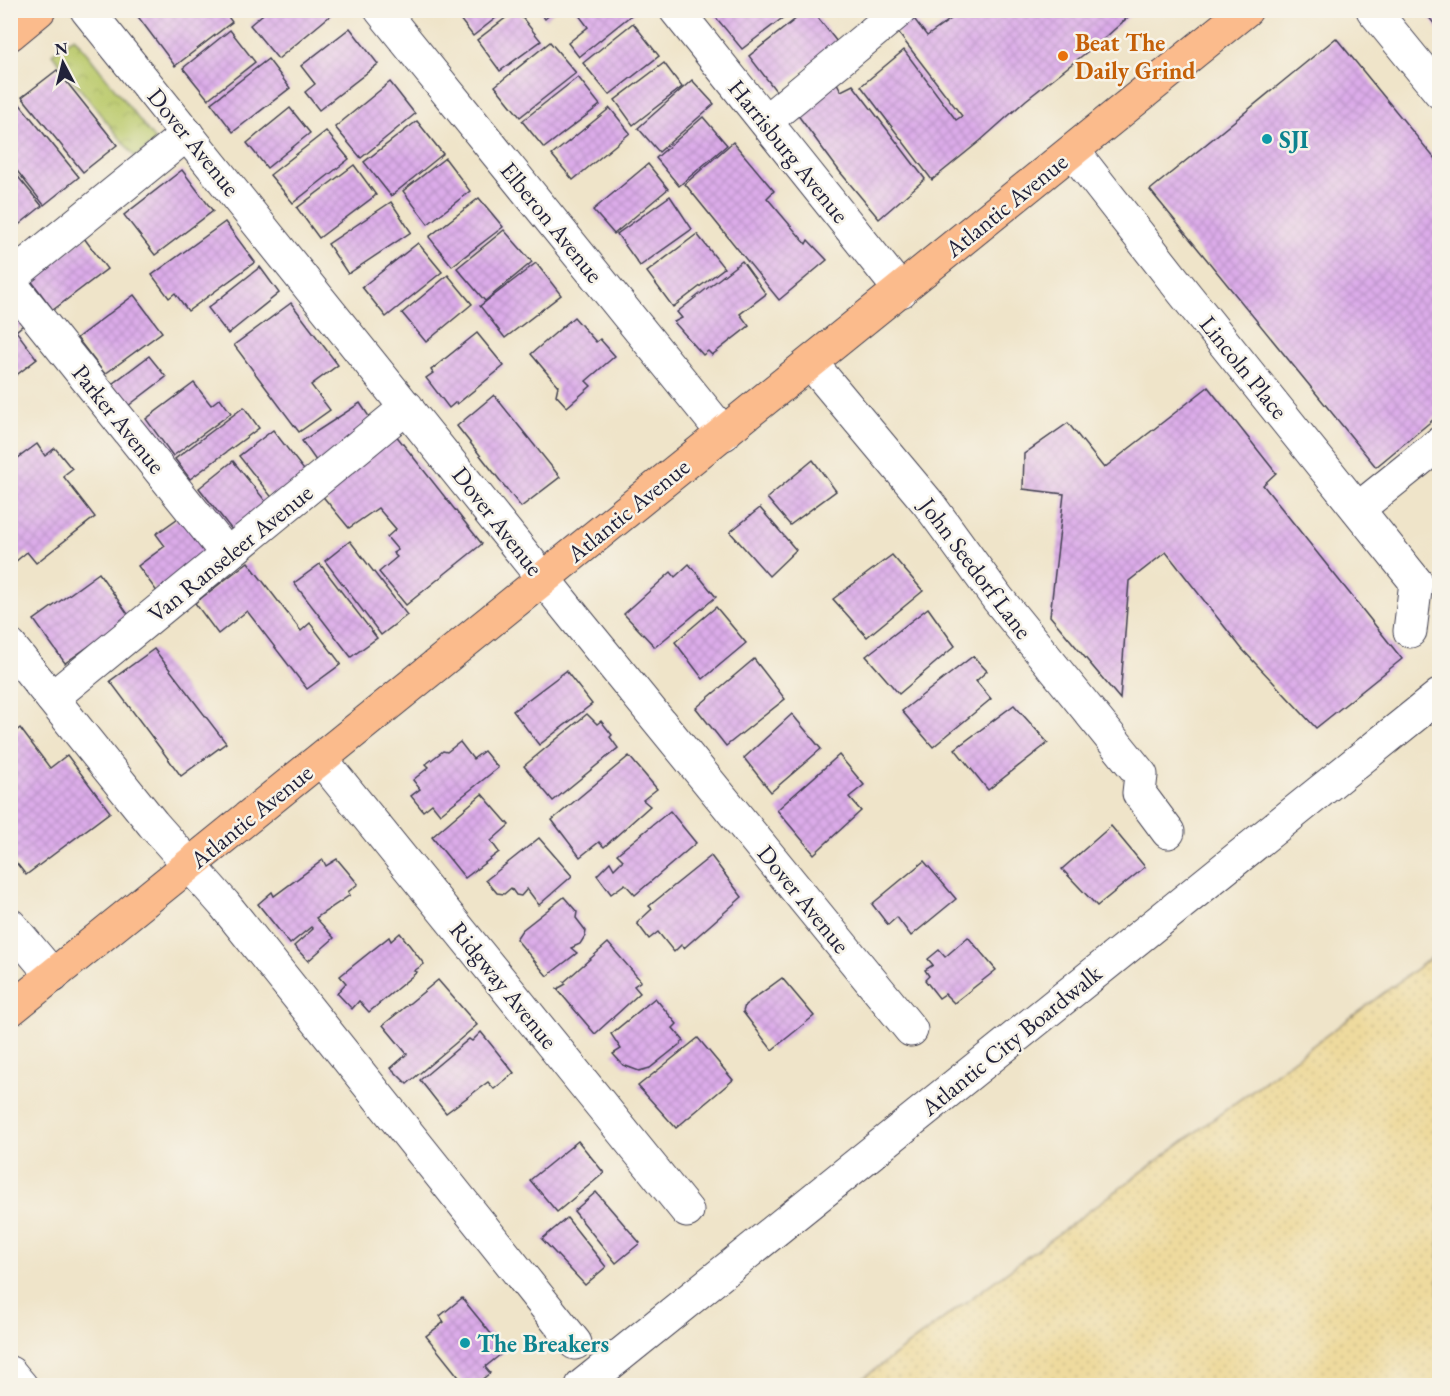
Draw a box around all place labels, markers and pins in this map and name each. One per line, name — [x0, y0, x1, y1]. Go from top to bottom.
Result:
place label: Beat The Daily Grind — [1075, 27, 1196, 87]
marker: Beat The Daily Grind — [1056, 49, 1070, 63]
place label: SJI — [1279, 124, 1309, 155]
marker: SJI — [1260, 132, 1274, 146]
place label: The Breakers — [477, 1328, 609, 1359]
marker: The Breakers — [458, 1336, 472, 1350]

